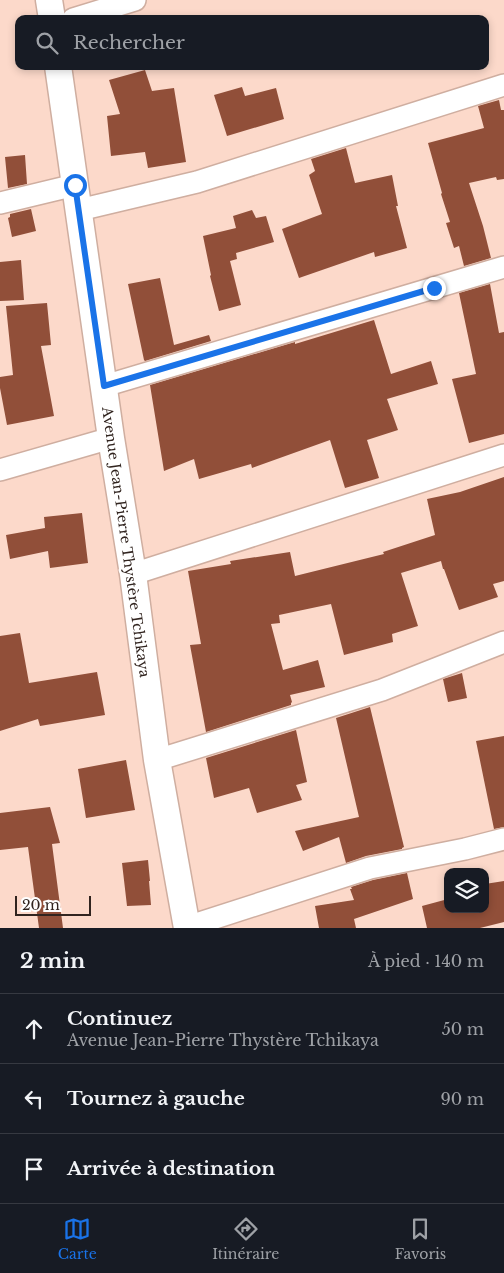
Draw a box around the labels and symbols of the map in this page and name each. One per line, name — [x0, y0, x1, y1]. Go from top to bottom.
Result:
route start — [64, 174, 87, 197]
route end — [423, 277, 446, 300]
street label: Avenue Jean-Pierre Thystère Tchikaya — [98, 405, 154, 679]
scale bar — [15, 893, 91, 916]

